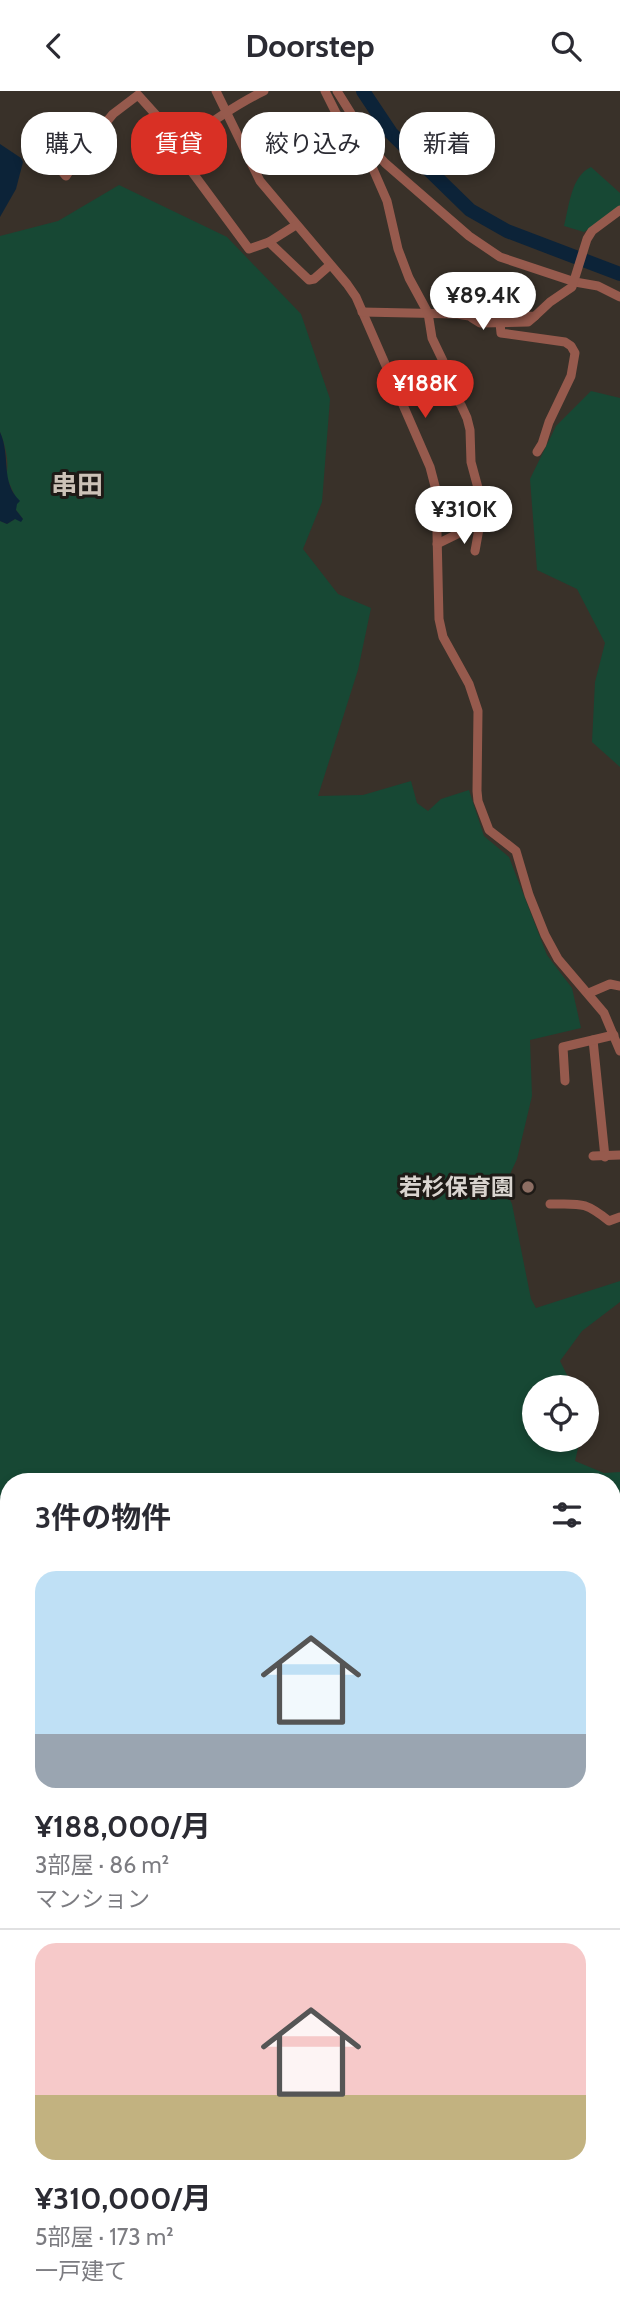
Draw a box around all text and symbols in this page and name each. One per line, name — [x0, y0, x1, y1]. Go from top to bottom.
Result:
text: Doorstep — [245, 26, 375, 65]
icon: back — [35, 27, 73, 65]
icon: search — [547, 27, 585, 65]
chip: 購入 — [21, 112, 117, 175]
chip: 賃貸 — [131, 112, 227, 175]
chip: 絞り込み — [241, 112, 385, 175]
chip: 新着 — [399, 112, 495, 175]
pin: ¥89.4K — [426, 273, 540, 332]
text: ¥89.4K — [446, 281, 520, 309]
pin: ¥188K — [376, 361, 474, 420]
text: ¥188K — [393, 369, 457, 397]
district label: 串田 — [51, 469, 103, 501]
pin: ¥310K — [415, 487, 513, 546]
text: ¥310K — [431, 495, 497, 523]
place label: 若杉保育園 — [399, 1173, 514, 1201]
marker: 若杉保育園 — [520, 1179, 536, 1195]
map controls — [522, 1375, 599, 1452]
button: locate — [522, 1375, 599, 1452]
icon: filters — [548, 1496, 586, 1534]
text: 3件の物件 — [35, 1499, 171, 1536]
icon: home — [248, 1617, 374, 1743]
text: ¥188,000/月 — [35, 1808, 211, 1845]
text: 3部屋 · 86 m² — [35, 1851, 169, 1879]
text: マンション — [35, 1885, 150, 1913]
icon: home — [248, 1989, 374, 2115]
text: ¥310,000/月 — [35, 2180, 212, 2217]
text: 5部屋 · 173 m² — [35, 2223, 174, 2251]
text: 一戸建て — [35, 2257, 127, 2285]

